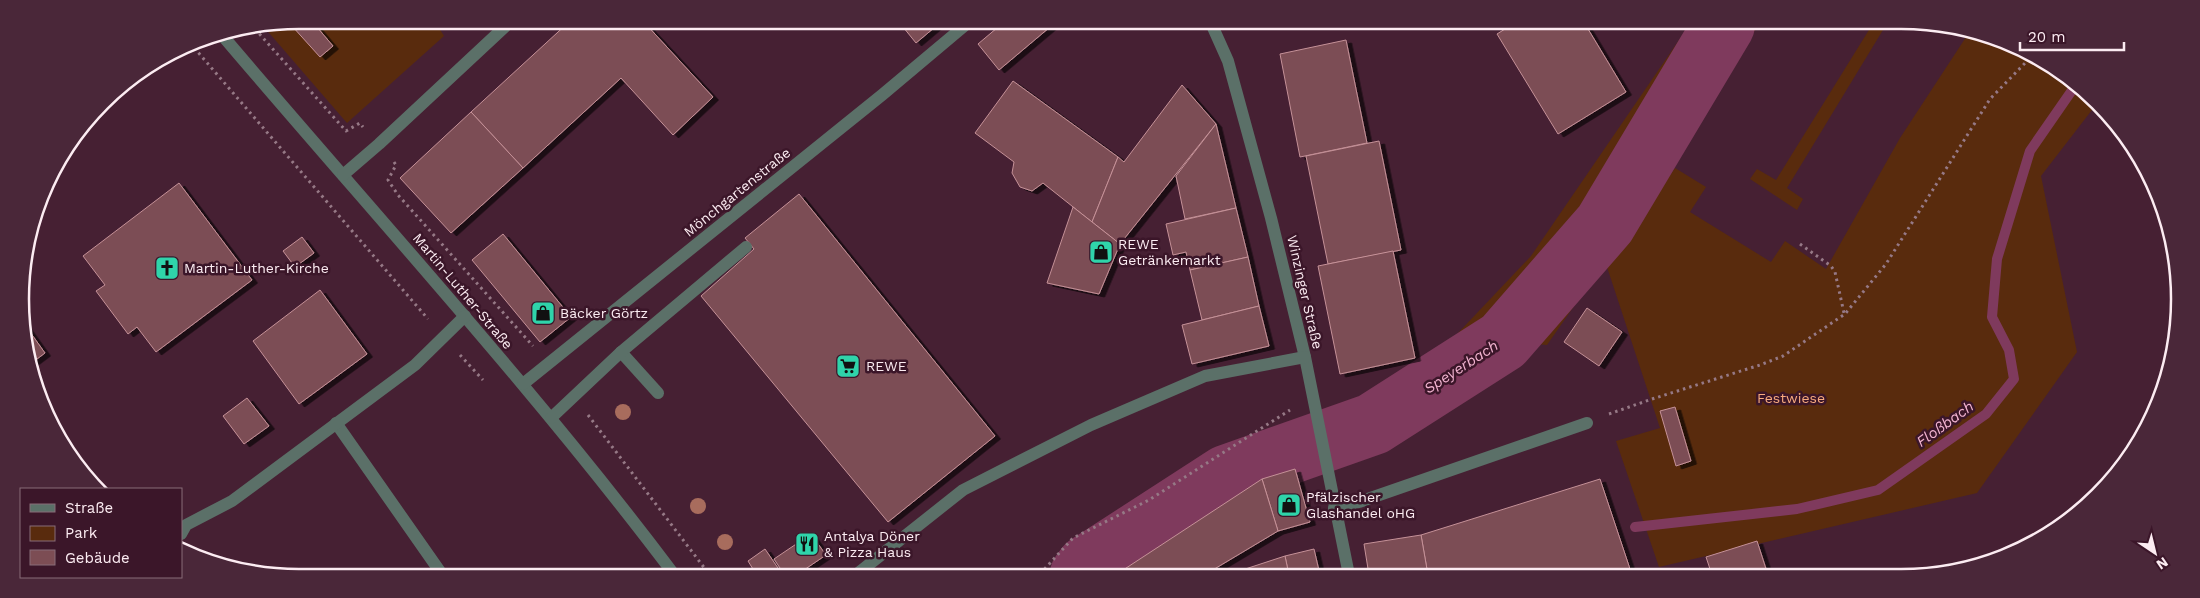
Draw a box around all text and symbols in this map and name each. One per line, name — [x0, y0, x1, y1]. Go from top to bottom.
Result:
scale bar — [2020, 20, 2124, 52]
text: 20 m — [2028, 28, 2066, 46]
street label: Mönchgartenstraße — [681, 144, 793, 240]
street label: Martin-Luther-Straße — [410, 230, 516, 352]
street label: Winzinger Straße — [1284, 233, 1326, 351]
place label: REWE Getränkemarkt — [1118, 236, 1221, 268]
shop icon: REWE Getränkemarkt — [1088, 239, 1114, 265]
church icon: Martin-Luther-Kirche — [154, 255, 180, 281]
place label: Martin-Luther-Kirche — [184, 260, 329, 276]
shop icon: Bäcker Görtz — [530, 300, 556, 326]
place label: Bäcker Görtz — [560, 305, 648, 321]
water label: Speyerbach — [1421, 336, 1501, 398]
supermarket icon: REWE — [835, 353, 861, 379]
place label: REWE — [866, 358, 907, 374]
park label: Festwiese — [1757, 390, 1825, 406]
water label: Floßbach — [1913, 397, 1977, 451]
legend — [20, 488, 182, 578]
place label: Pfälzischer Glashandel oHG — [1306, 489, 1415, 521]
shop icon: Pfälzischer Glashandel oHG — [1276, 492, 1302, 518]
text: Straße — [65, 499, 113, 517]
text: Park — [65, 524, 98, 542]
place label: Antalya Döner & Pizza Haus — [824, 528, 920, 560]
north arrow — [2130, 528, 2180, 578]
restaurant icon: Antalya Döner & Pizza Haus — [794, 531, 820, 557]
text: Gebäude — [65, 549, 130, 567]
text: N — [2154, 554, 2171, 573]

